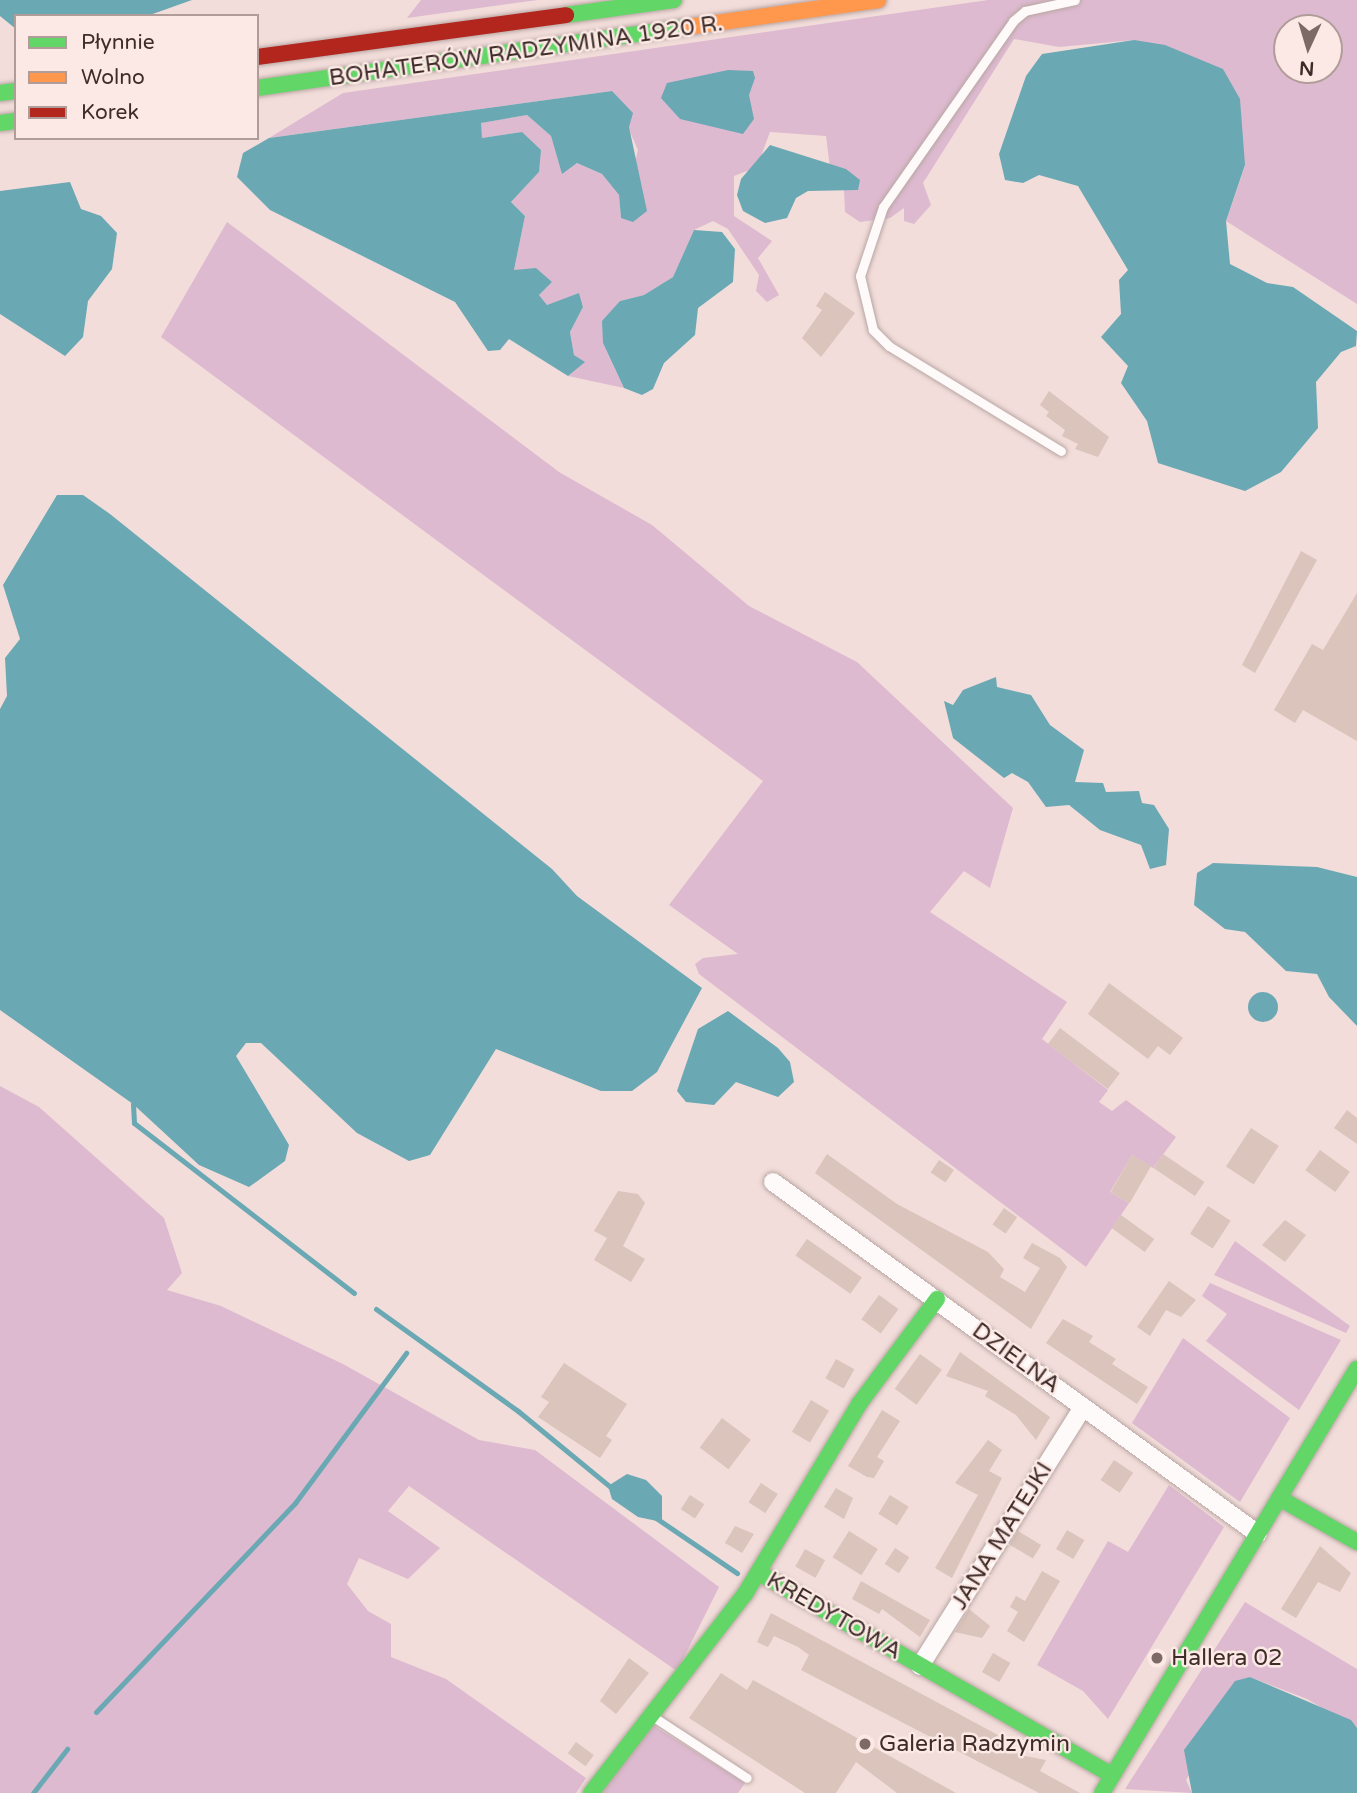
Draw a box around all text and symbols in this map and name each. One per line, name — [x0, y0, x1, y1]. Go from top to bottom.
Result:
street label: BOHATERÓW RADZYMINA 1920 R. — [327, 10, 725, 92]
legend — [14, 14, 259, 140]
north arrow — [1273, 14, 1343, 84]
text: Płynnie — [81, 30, 155, 55]
text: N — [1298, 56, 1315, 79]
text: Wolno — [81, 65, 145, 90]
text: Korek — [81, 100, 139, 125]
street label: DZIELNA — [967, 1317, 1065, 1399]
street label: JANA MATEJKI — [946, 1457, 1058, 1615]
street label: KREDYTOWA — [762, 1566, 906, 1666]
place label: Hallera 02 — [1171, 1644, 1282, 1672]
marker: Hallera 02 — [1149, 1650, 1165, 1666]
place label: Galeria Radzymin — [879, 1730, 1070, 1758]
marker: Galeria Radzymin — [857, 1736, 873, 1752]

